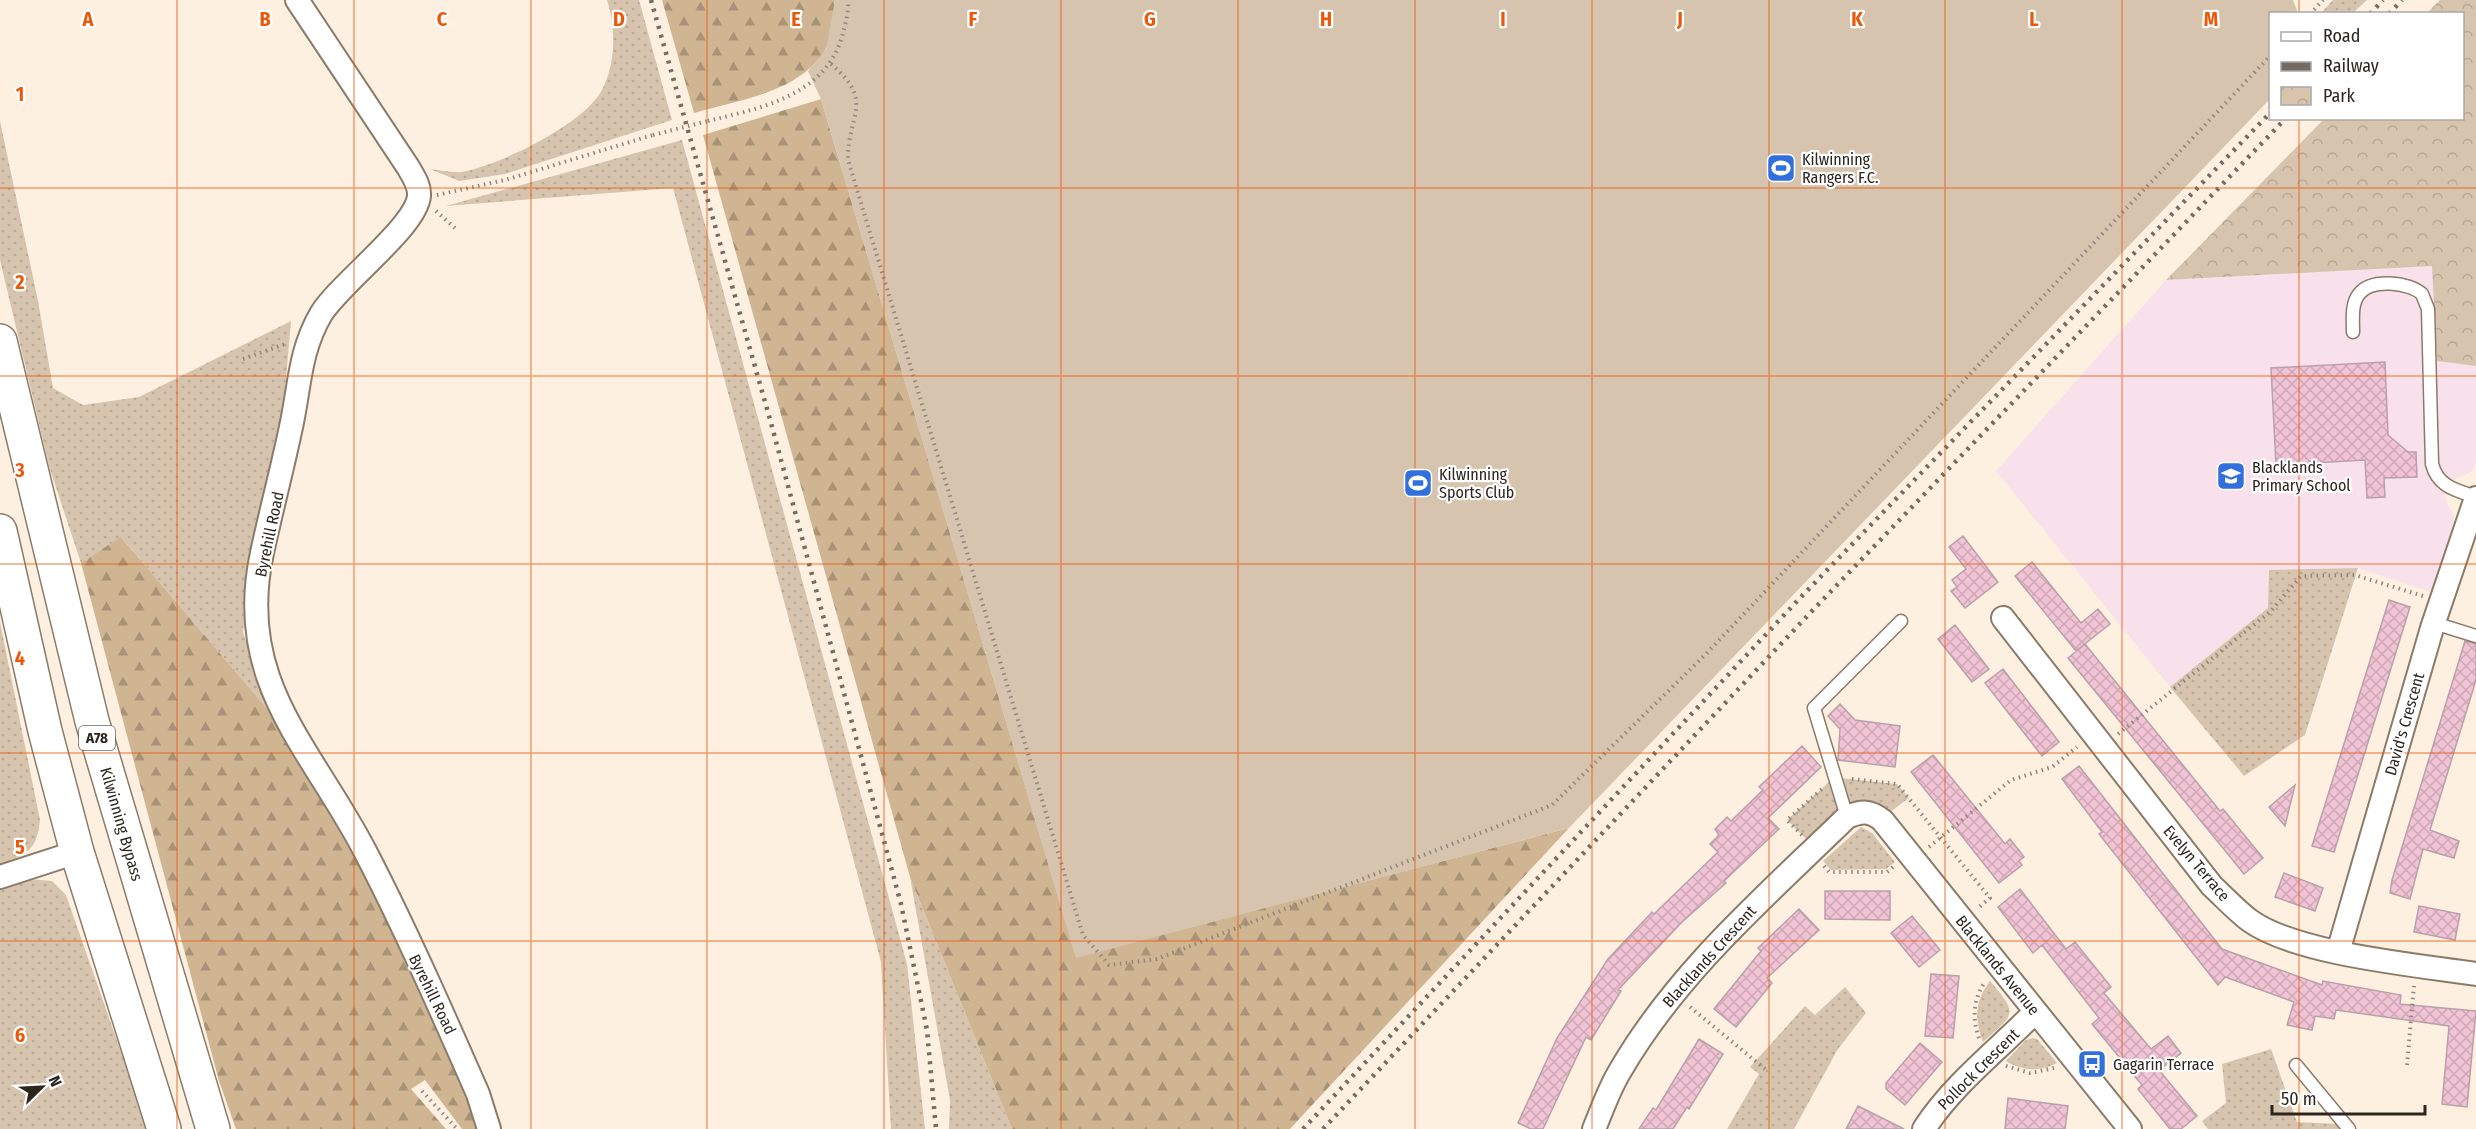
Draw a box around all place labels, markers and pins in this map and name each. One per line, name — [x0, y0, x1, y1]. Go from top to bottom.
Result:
place label: Kilwinning Rangers F.C. — [1802, 150, 1878, 187]
sports icon: Kilwinning Rangers F.C. — [1765, 152, 1797, 184]
place label: Blacklands Primary School — [2252, 458, 2351, 495]
school or university icon: Blacklands Primary School — [2215, 460, 2247, 492]
place label: Kilwinning Sports Club — [1439, 465, 1514, 502]
sports icon: Kilwinning Sports Club — [1402, 467, 1434, 499]
bus stop icon: Gagarin Terrace — [2076, 1048, 2108, 1080]
place label: Gagarin Terrace — [2113, 1055, 2214, 1074]

